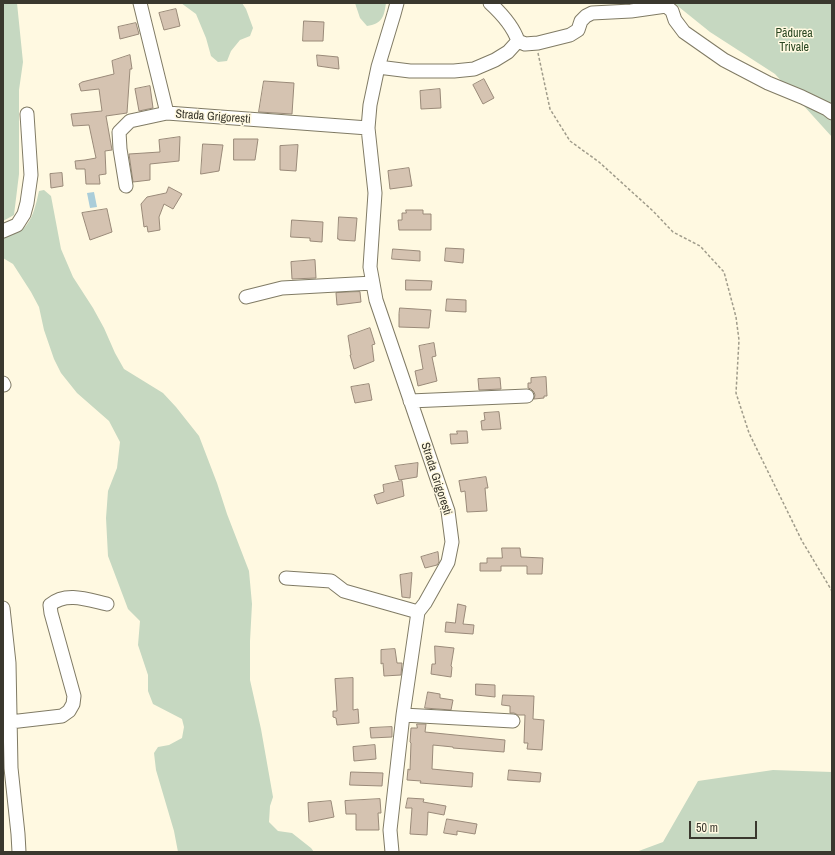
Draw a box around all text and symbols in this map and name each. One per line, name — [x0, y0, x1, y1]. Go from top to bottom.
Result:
park label: Pădurea Trivale — [775, 27, 813, 55]
street label: Strada Grigorești — [175, 107, 251, 127]
street label: Strada Grigorești — [417, 441, 455, 517]
scale bar — [691, 813, 759, 839]
text: 50 m — [696, 820, 718, 836]

